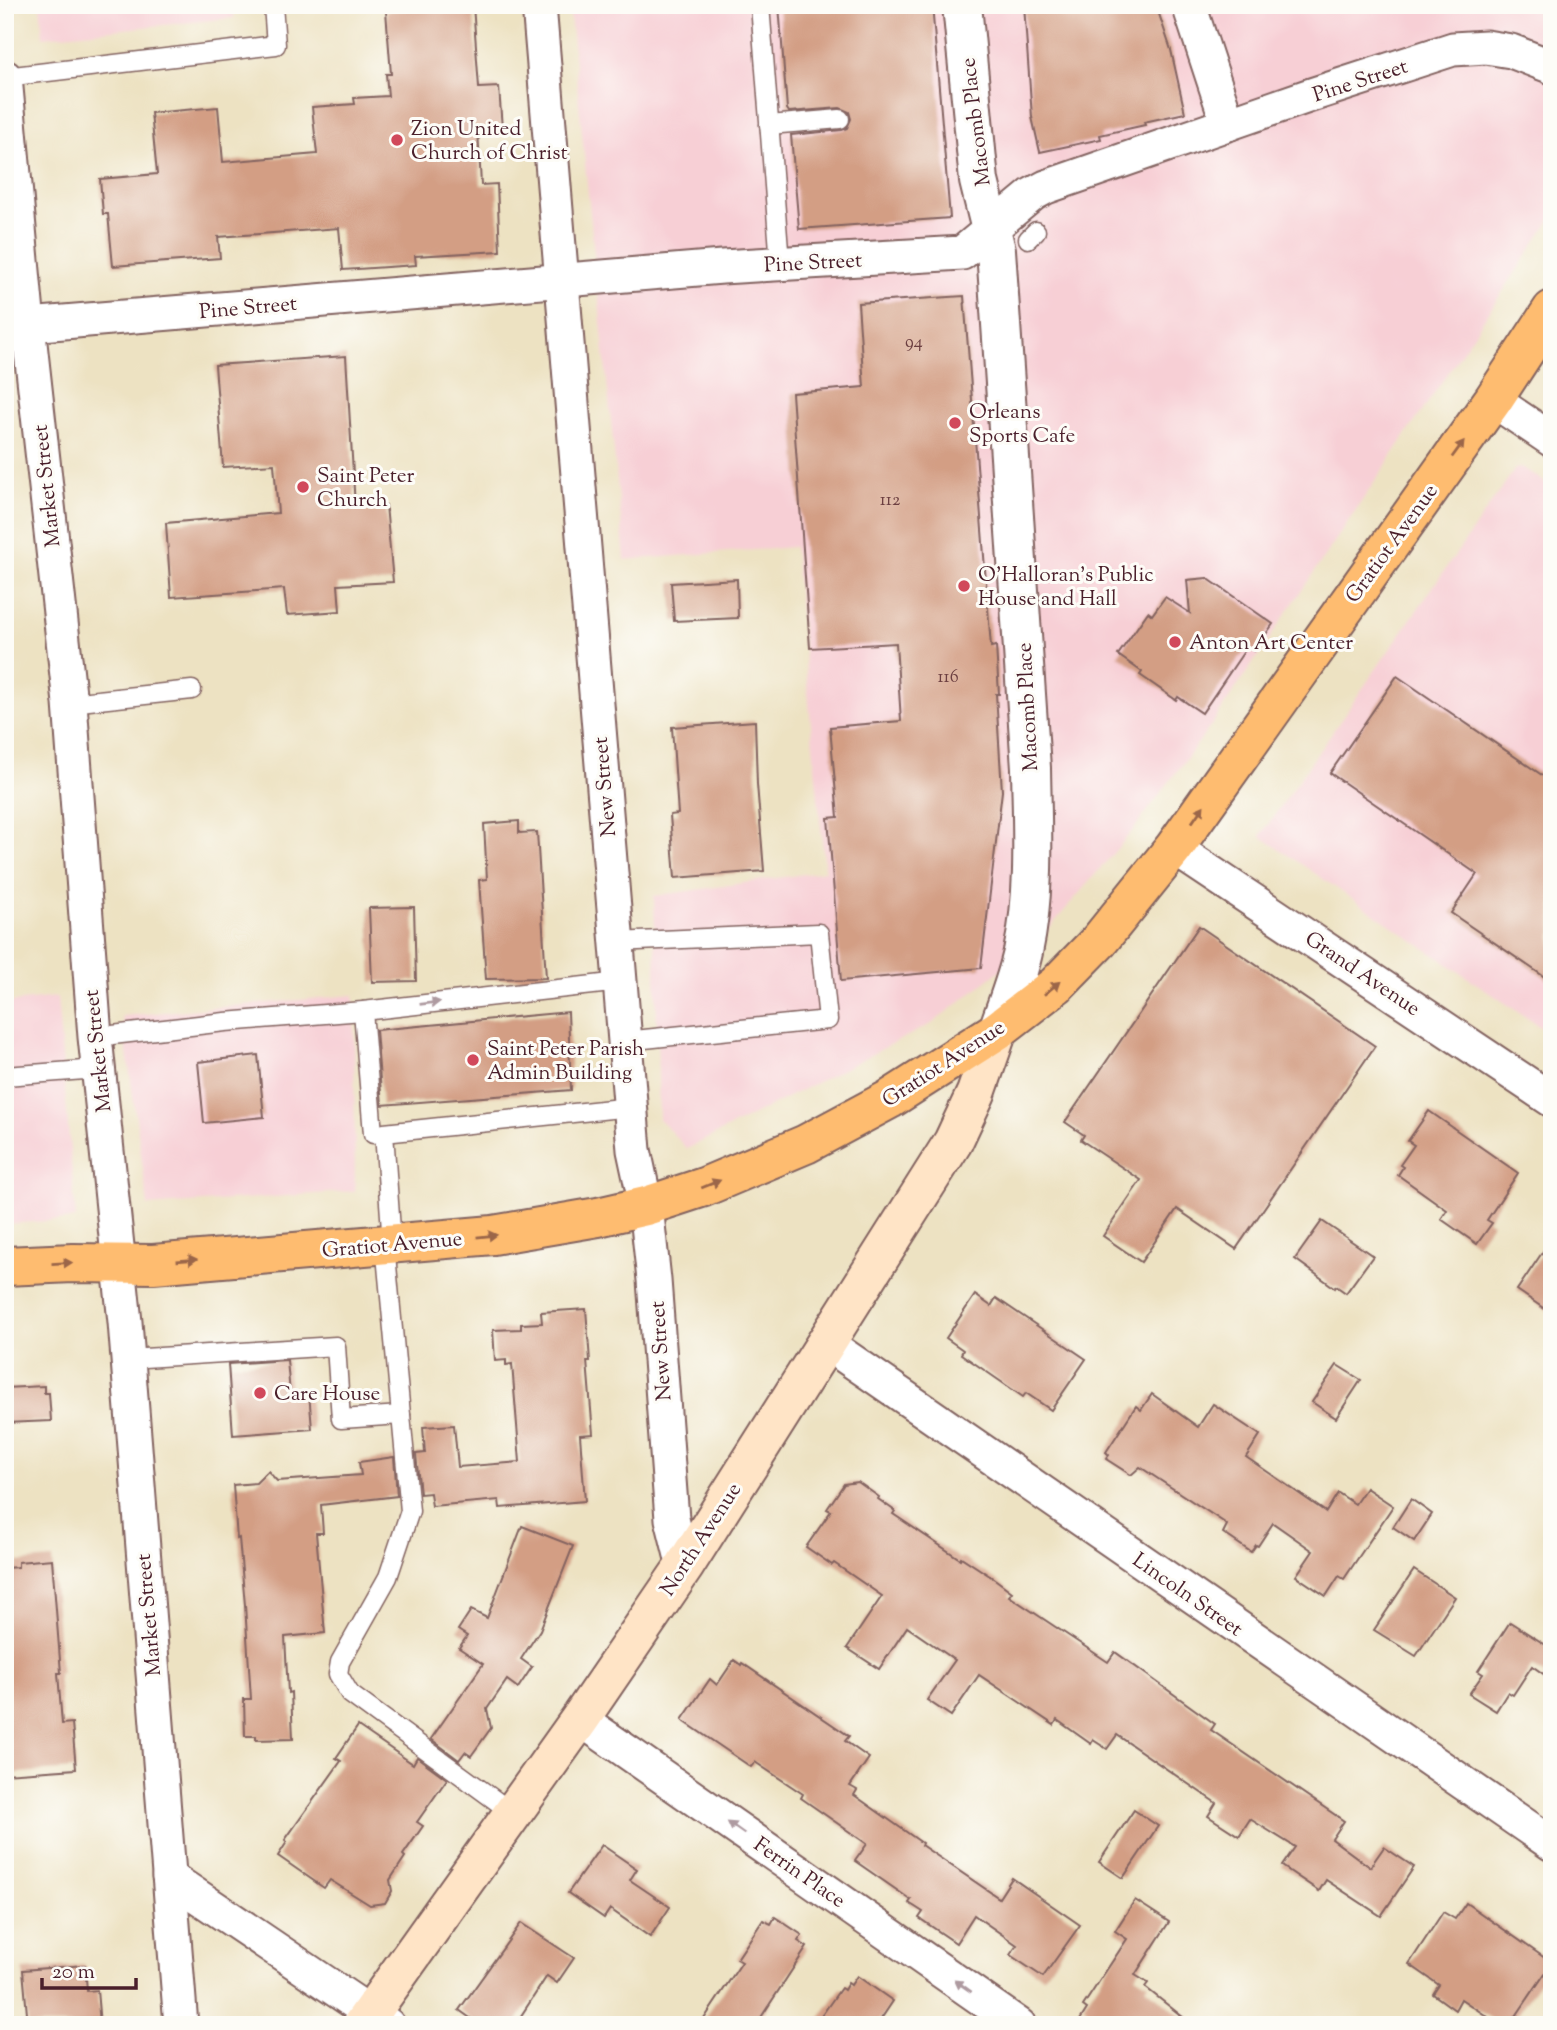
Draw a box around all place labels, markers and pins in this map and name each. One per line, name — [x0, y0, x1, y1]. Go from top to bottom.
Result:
place label: Zion United Church of Christ — [411, 115, 568, 169]
marker: Zion United Church of Christ — [389, 132, 405, 148]
place label: Orleans Sports Cafe — [969, 398, 1075, 452]
marker: Orleans Sports Cafe — [947, 415, 963, 431]
place label: Saint Peter Church — [317, 462, 415, 516]
marker: Saint Peter Church — [295, 479, 311, 495]
place label: O’Halloran’s Public House and Hall — [978, 561, 1154, 615]
marker: O’Halloran’s Public House and Hall — [956, 578, 972, 594]
place label: Anton Art Center — [1189, 629, 1353, 659]
marker: Anton Art Center — [1167, 634, 1183, 650]
place label: Saint Peter Parish Admin Building — [487, 1035, 644, 1089]
marker: Saint Peter Parish Admin Building — [465, 1052, 481, 1068]
place label: Care House — [274, 1380, 380, 1410]
marker: Care House — [252, 1385, 268, 1401]

